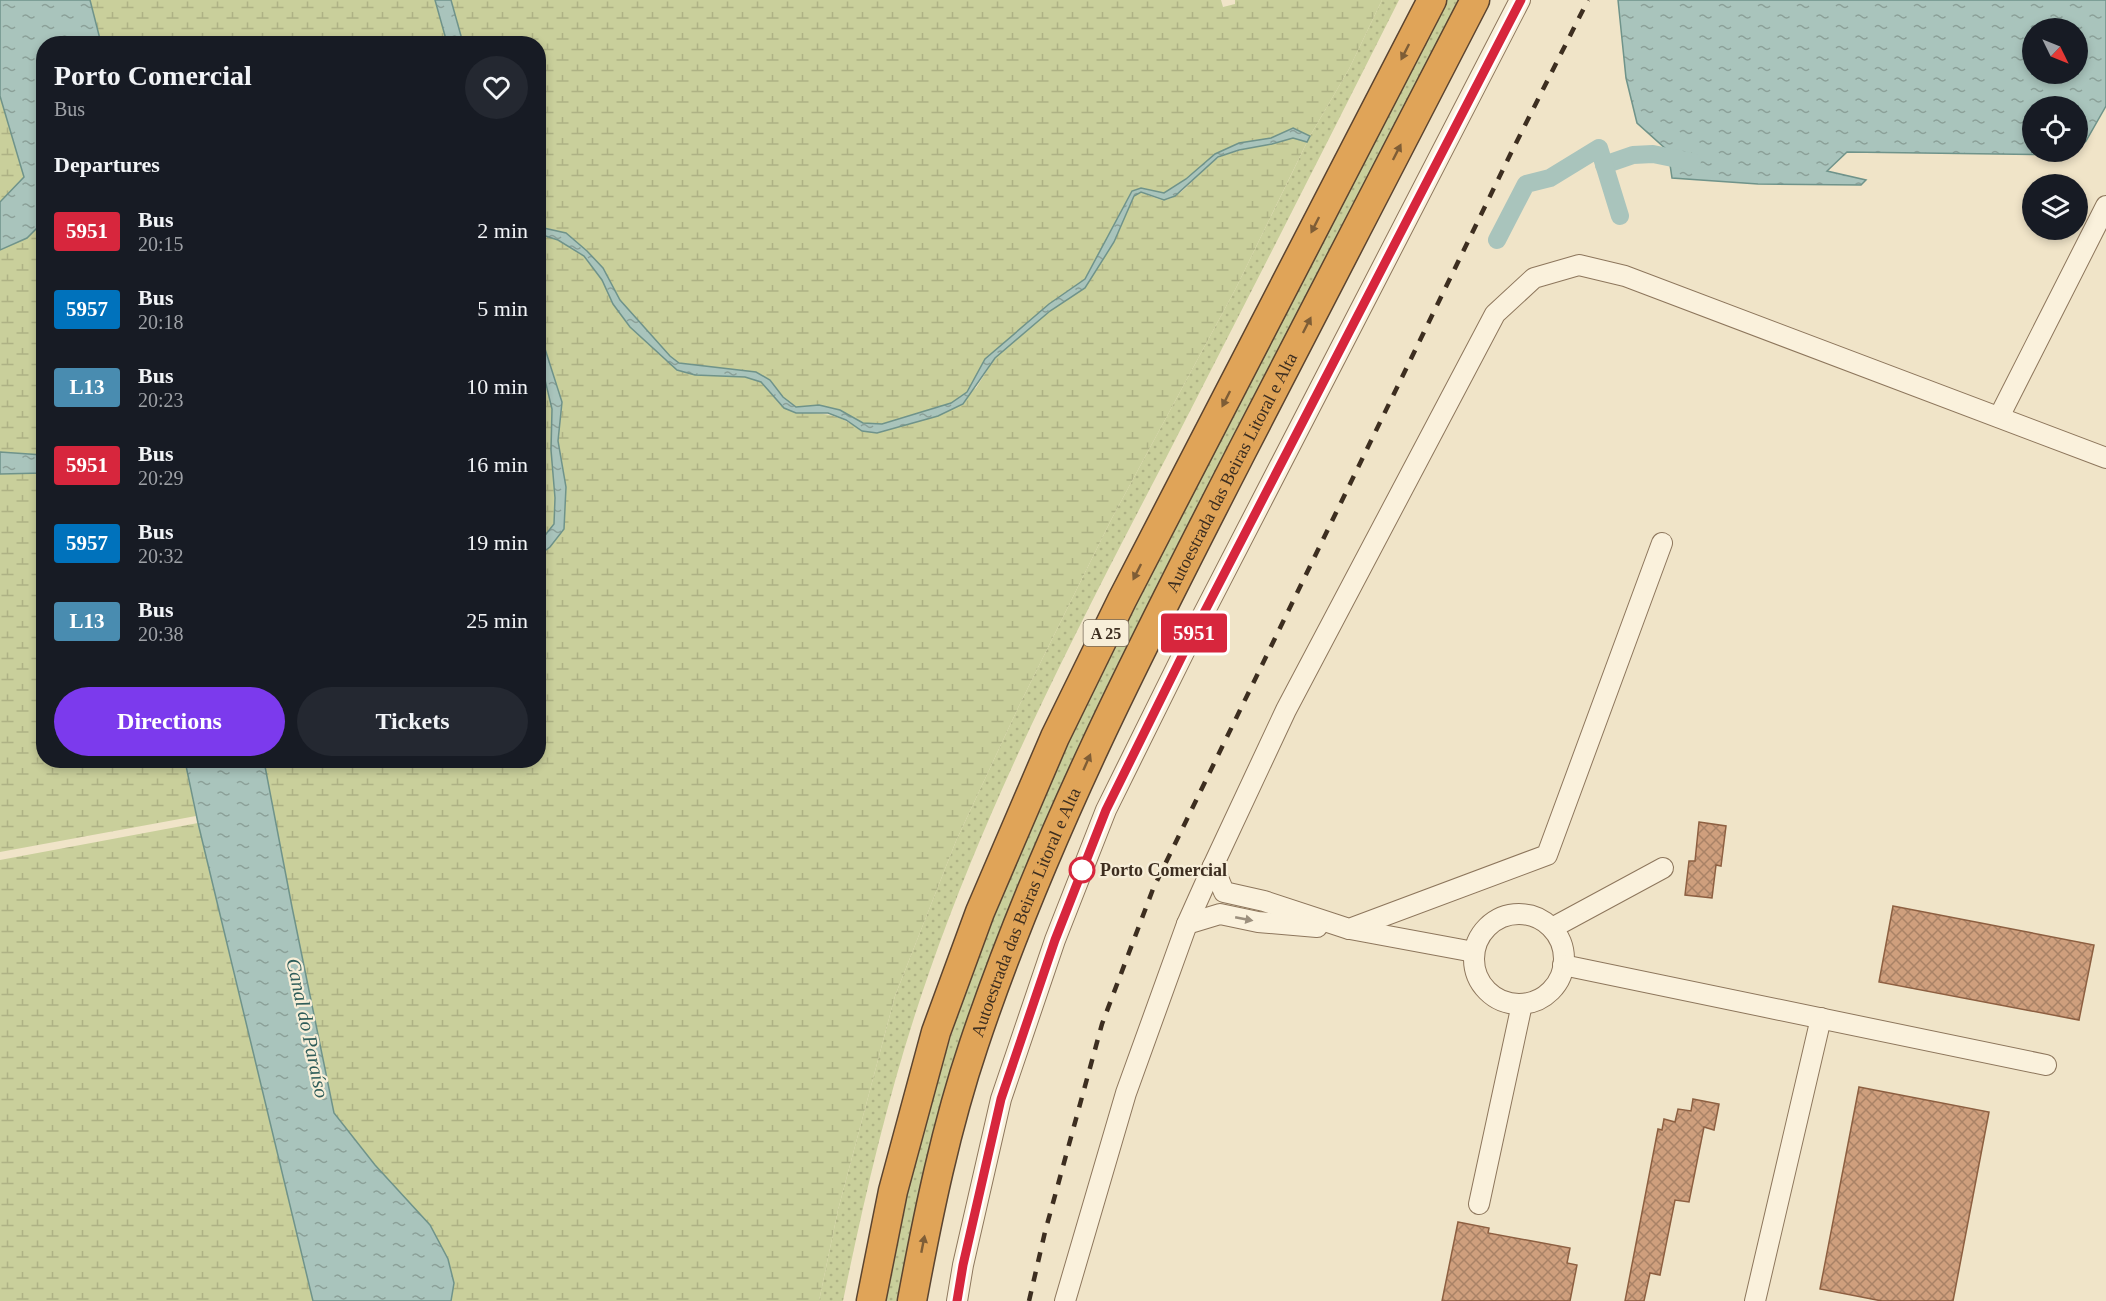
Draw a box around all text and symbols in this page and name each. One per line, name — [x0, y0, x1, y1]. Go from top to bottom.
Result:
north arrow — [2022, 18, 2088, 84]
map controls — [2022, 18, 2088, 240]
one-way arrow — [1400, 44, 1410, 61]
button: heart — [465, 56, 528, 119]
text: Porto Comercial — [54, 60, 252, 91]
button: locate — [2022, 96, 2088, 162]
text: Bus — [54, 98, 85, 120]
one-way arrow — [1391, 143, 1401, 161]
text: Departures — [54, 152, 160, 177]
button: layers — [2022, 174, 2088, 240]
text: Bus — [138, 207, 173, 232]
one-way arrow — [1311, 217, 1320, 234]
text: 2 min — [477, 218, 528, 243]
text: 5951 — [66, 219, 108, 243]
text: 20:15 — [138, 233, 184, 255]
text: Bus — [138, 285, 173, 310]
text: 5 min — [477, 296, 528, 321]
text: 5957 — [66, 297, 108, 321]
text: 20:18 — [138, 311, 184, 333]
one-way arrow — [1302, 317, 1312, 334]
street label: Autoestrada das Beiras Litoral e Alta — [1162, 349, 1301, 596]
text: Bus — [138, 363, 173, 388]
text: 10 min — [466, 374, 528, 399]
text: L13 — [69, 375, 105, 399]
text: 20:23 — [138, 389, 184, 411]
one-way arrow — [1221, 390, 1231, 407]
text: Bus — [138, 441, 173, 466]
text: 16 min — [466, 452, 528, 477]
text: 5951 — [66, 453, 108, 477]
text: 20:29 — [138, 467, 184, 489]
text: Bus — [138, 519, 173, 544]
text: 19 min — [466, 530, 528, 555]
text: 5957 — [66, 531, 108, 555]
text: 20:32 — [138, 545, 184, 567]
one-way arrow — [1132, 564, 1142, 581]
text: Bus — [138, 597, 173, 622]
text: 25 min — [466, 608, 528, 633]
text: L13 — [69, 609, 105, 633]
line badge: 5951 — [1152, 614, 1236, 652]
road number: A 25 — [1084, 620, 1128, 646]
text: 5951 — [1173, 621, 1215, 645]
text: 20:38 — [138, 623, 184, 645]
button: Directions — [54, 687, 285, 756]
button: Tickets — [297, 687, 528, 756]
one-way arrow — [1083, 753, 1092, 771]
street label: Autoestrada das Beiras Litoral e Alta — [967, 785, 1085, 1040]
marker: Porto Comercial — [1069, 857, 1095, 883]
place label: Porto Comercial — [1100, 860, 1227, 880]
one-way arrow — [1235, 915, 1254, 924]
water label: Canal do Paraíso — [282, 956, 334, 1100]
one-way arrow — [919, 1234, 928, 1253]

